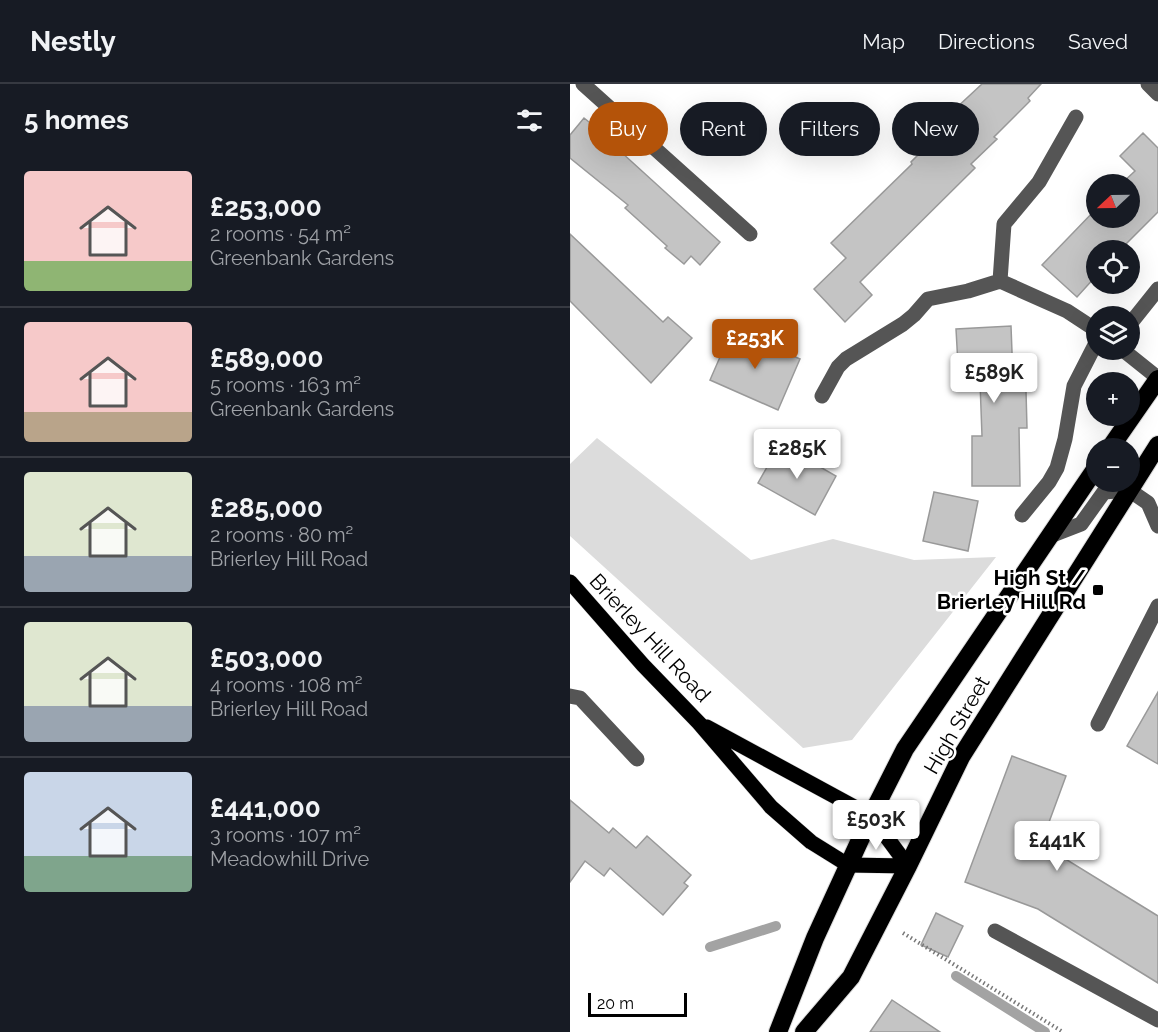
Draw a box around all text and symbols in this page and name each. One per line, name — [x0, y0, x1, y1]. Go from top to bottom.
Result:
text: Nestly — [30, 25, 116, 58]
text: Map — [862, 29, 905, 54]
text: Directions — [938, 29, 1035, 54]
text: Saved — [1068, 29, 1128, 54]
chip: Buy — [588, 102, 668, 156]
chip: Rent — [680, 102, 767, 156]
chip: Filters — [779, 102, 880, 156]
chip: New — [892, 102, 979, 156]
icon: filters — [513, 104, 546, 137]
text: 5 homes — [24, 105, 129, 135]
north arrow — [1086, 174, 1140, 228]
map controls — [1086, 174, 1140, 492]
text: £253,000 — [210, 192, 322, 222]
icon: home — [72, 195, 144, 267]
text: 2 rooms · 54 m² — [210, 222, 351, 246]
button: locate — [1086, 240, 1140, 294]
text: Greenbank Gardens — [210, 246, 394, 270]
button: layers — [1086, 306, 1140, 360]
pin: £253K — [713, 319, 797, 370]
text: £253K — [726, 326, 784, 350]
text: £589,000 — [210, 343, 324, 373]
icon: home — [72, 346, 144, 418]
pin: £589K — [952, 353, 1036, 404]
text: £589K — [964, 360, 1024, 384]
button: + — [1086, 372, 1140, 426]
text: 5 rooms · 163 m² — [210, 373, 361, 397]
text: Greenbank Gardens — [210, 397, 394, 421]
pin: £285K — [755, 429, 839, 480]
text: £285K — [768, 436, 826, 460]
button: − — [1086, 438, 1140, 492]
text: £285,000 — [210, 493, 323, 523]
icon: home — [72, 496, 144, 568]
text: 2 rooms · 80 m² — [210, 523, 353, 547]
text: Brierley Hill Road — [210, 547, 368, 571]
place label: High St / Brierley Hill Rd — [937, 565, 1086, 614]
street label: Brierley Hill Road — [585, 568, 716, 707]
marker: High St / Brierley Hill Rd — [1091, 583, 1105, 597]
text: £503,000 — [210, 643, 323, 673]
icon: home — [72, 646, 144, 718]
street label: High Street — [919, 671, 995, 778]
text: 4 rooms · 108 m² — [210, 673, 362, 697]
text: Brierley Hill Road — [210, 697, 368, 721]
text: £441,000 — [210, 793, 321, 823]
icon: home — [72, 796, 144, 868]
pin: £503K — [834, 800, 918, 851]
text: £503K — [847, 807, 905, 831]
pin: £441K — [1015, 821, 1099, 872]
text: 3 rooms · 107 m² — [210, 823, 361, 847]
text: £441K — [1029, 828, 1086, 852]
text: Meadowhill Drive — [210, 847, 369, 871]
scale bar — [588, 990, 687, 1018]
text: 20 m — [597, 994, 634, 1013]

